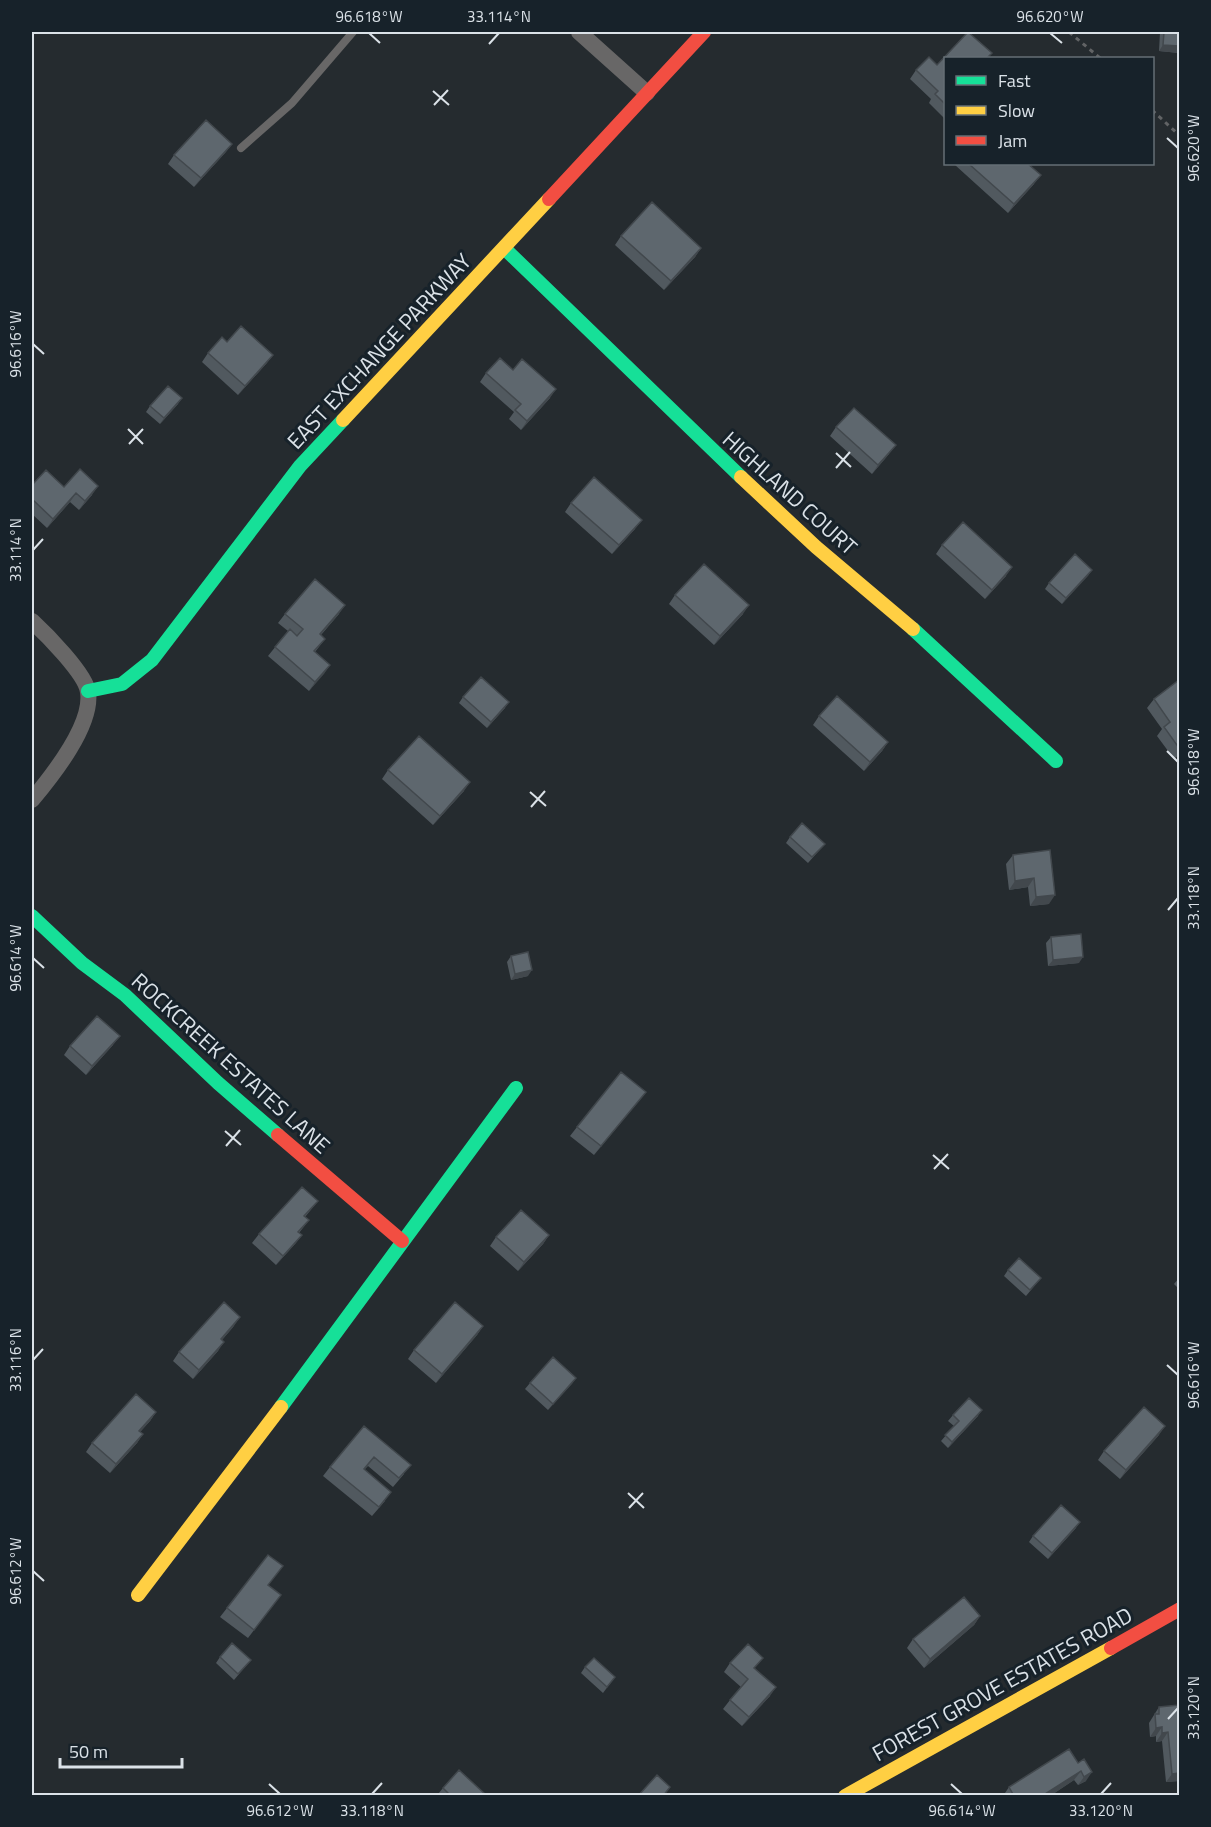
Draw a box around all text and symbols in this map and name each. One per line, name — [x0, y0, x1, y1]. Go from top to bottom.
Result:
text: 96.618°W — [336, 5, 402, 28]
text: 33.114°N — [467, 5, 531, 28]
text: 96.620°W — [1017, 5, 1083, 28]
legend — [944, 57, 1154, 165]
text: Fast — [998, 67, 1031, 94]
text: Slow — [998, 97, 1035, 124]
text: 96.620°W — [1182, 115, 1205, 181]
text: Jam — [998, 127, 1027, 154]
street label: EAST EXCHANGE PARKWAY — [279, 245, 479, 457]
text: 96.616°W — [4, 311, 27, 377]
street label: HIGHLAND COURT — [715, 423, 865, 563]
text: 33.114°N — [4, 518, 27, 582]
text: 96.618°W — [1182, 729, 1205, 795]
text: 33.118°N — [1182, 866, 1205, 930]
text: 96.614°W — [4, 925, 27, 991]
street label: ROCKCREEK ESTATES LANE — [124, 964, 338, 1162]
text: 33.116°N — [4, 1328, 27, 1392]
text: 96.616°W — [1182, 1342, 1205, 1408]
text: 96.612°W — [4, 1538, 27, 1604]
street label: FOREST GROVE ESTATES ROAD — [866, 1598, 1138, 1770]
text: 33.120°N — [1182, 1676, 1205, 1740]
scale bar — [60, 1731, 182, 1769]
text: 50 m — [69, 1738, 108, 1765]
text: 96.612°W — [247, 1799, 313, 1822]
text: 33.118°N — [340, 1799, 404, 1822]
text: 96.614°W — [929, 1799, 995, 1822]
text: 33.120°N — [1069, 1799, 1133, 1822]

